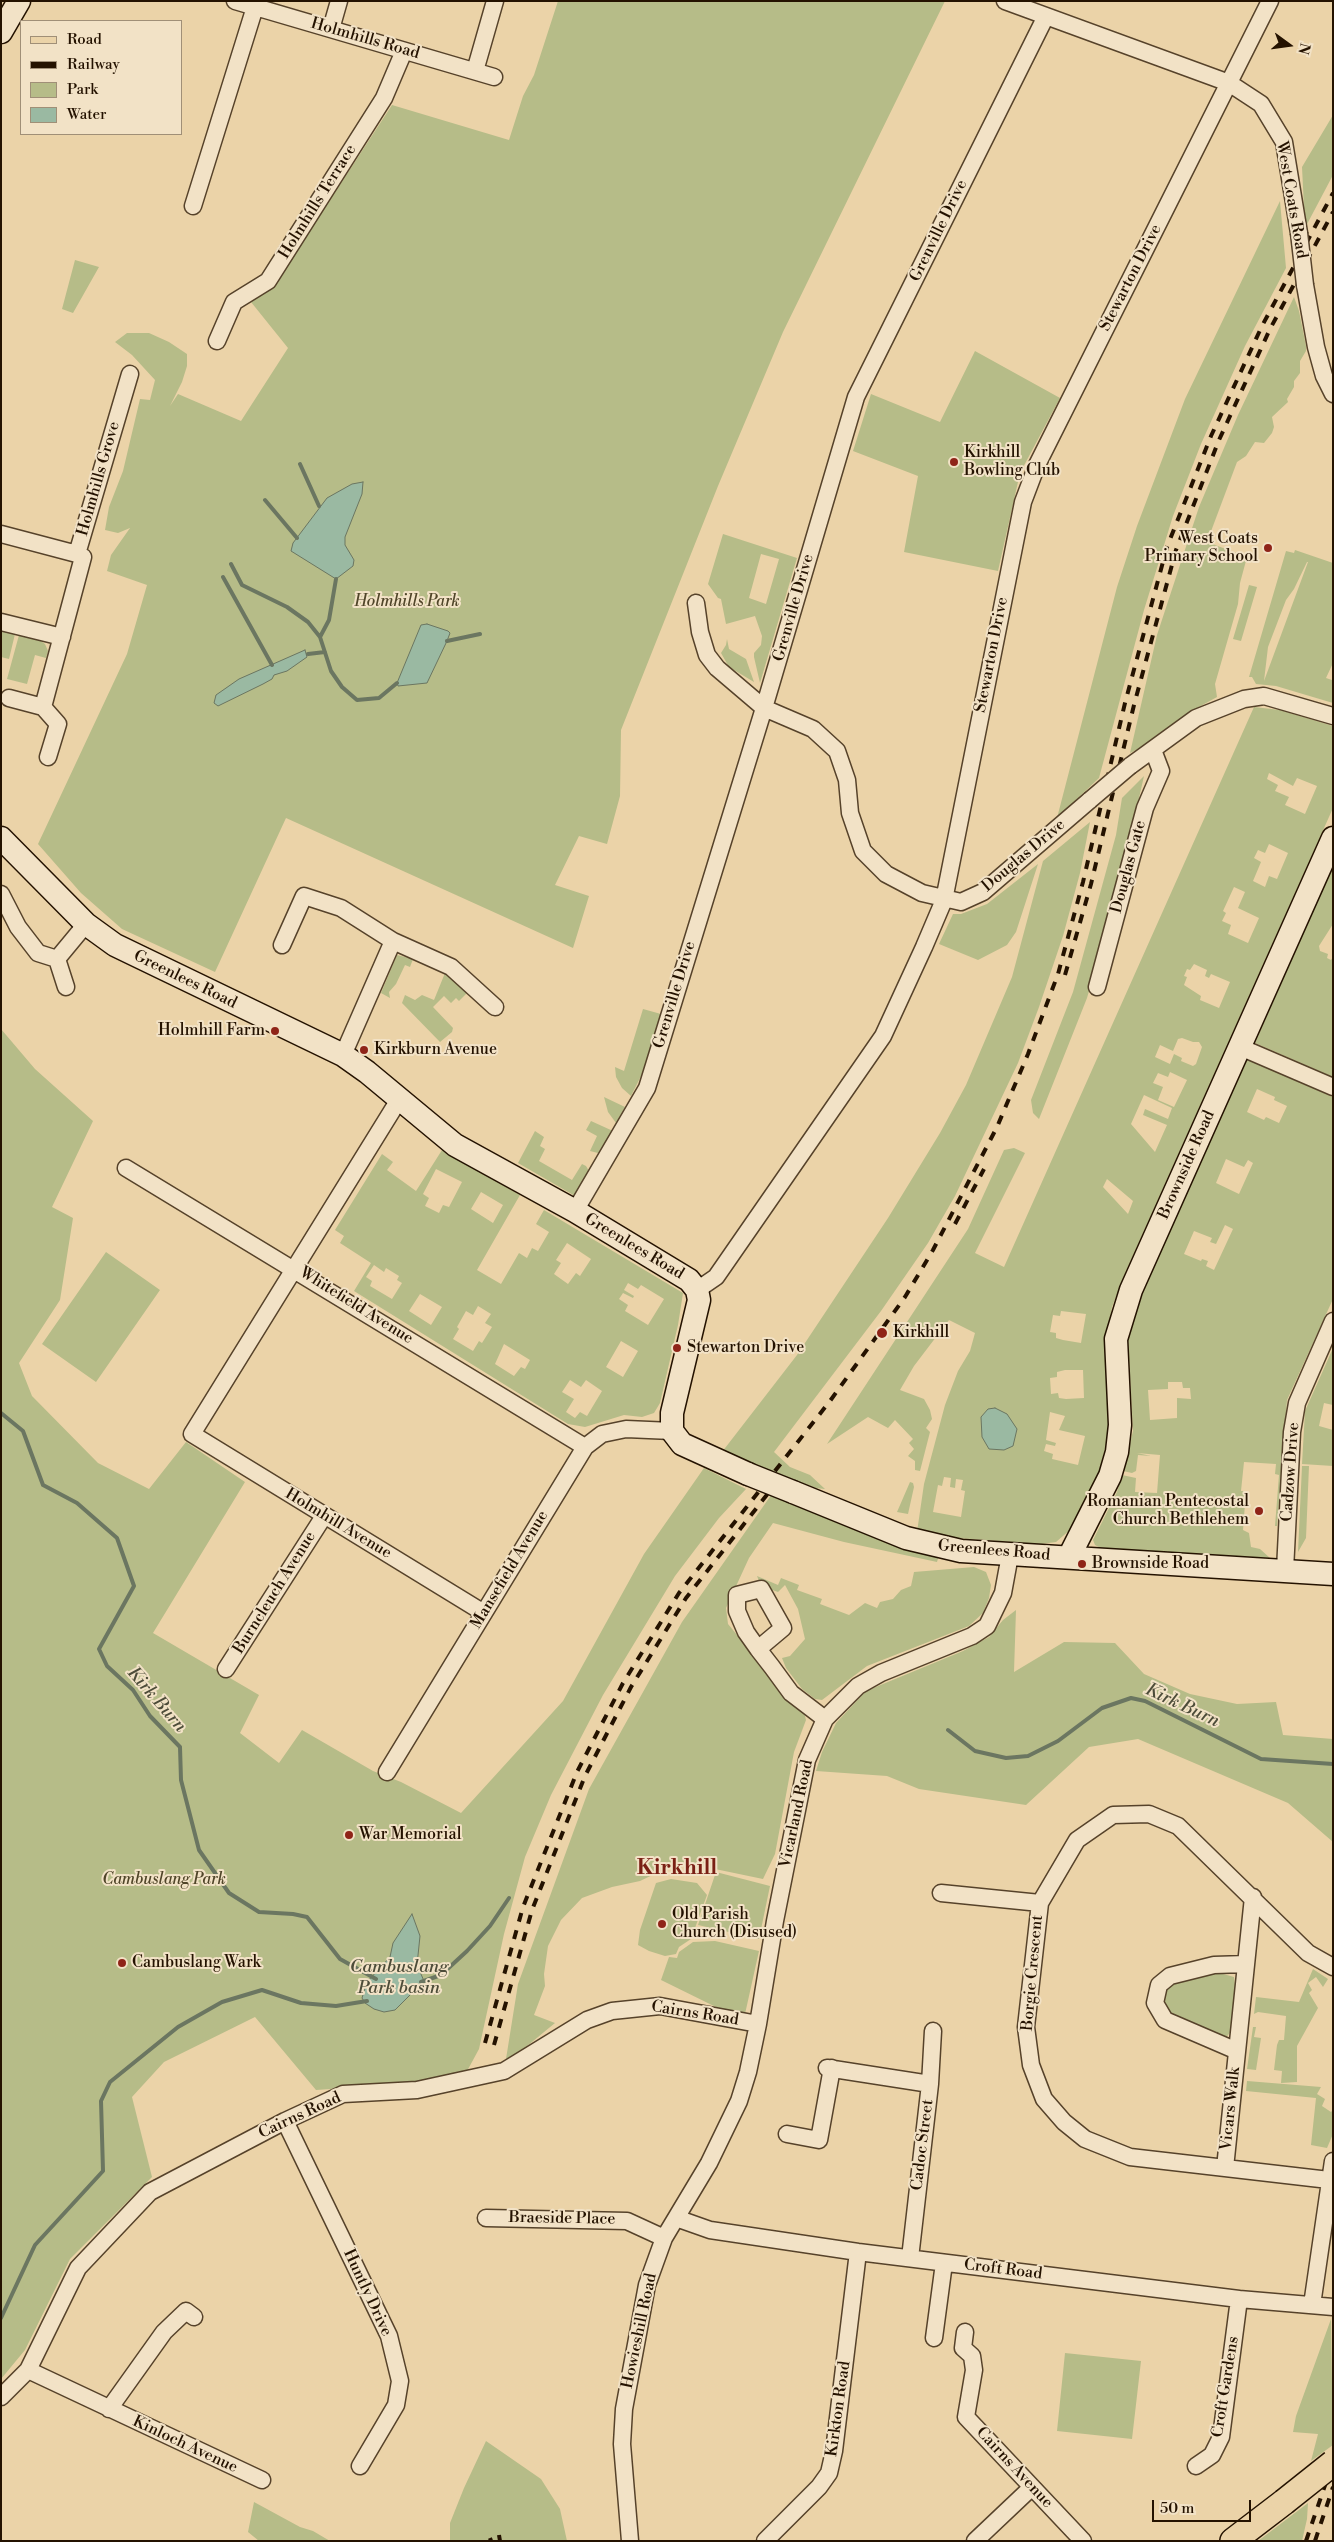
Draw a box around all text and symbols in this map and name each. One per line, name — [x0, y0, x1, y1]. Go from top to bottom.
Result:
street label: Holmhills Road — [308, 14, 422, 64]
legend — [20, 20, 182, 135]
north arrow — [1264, 20, 1314, 70]
text: Road — [67, 30, 102, 49]
text: N — [1293, 41, 1314, 56]
text: Railway — [67, 55, 120, 74]
text: Park — [67, 80, 98, 99]
text: Water — [67, 105, 106, 124]
street label: West Coats Road — [1271, 140, 1311, 260]
street label: Holmhills Terrace — [275, 141, 361, 263]
street label: Grenville Drive — [906, 177, 972, 285]
street label: Stewarton Drive — [1096, 221, 1166, 335]
street label: Holmhills Grove — [73, 420, 125, 538]
place label: Kirkhill Bowling Club — [964, 443, 1060, 481]
marker: Kirkhill Bowling Club — [948, 456, 960, 468]
place label: West Coats Primary School — [1144, 529, 1258, 567]
marker: West Coats Primary School — [1262, 542, 1274, 554]
street label: Grenville Drive — [769, 552, 819, 664]
park label: Holmhills Park — [354, 592, 460, 612]
street label: Stewarton Drive — [971, 596, 1013, 714]
street label: Douglas Drive — [978, 816, 1070, 896]
street label: Douglas Gate — [1107, 818, 1151, 916]
street label: Grenville Drive — [650, 939, 700, 1051]
street label: Greenlees Road — [130, 947, 240, 1013]
place label: Holmhill Farm — [158, 1021, 265, 1041]
marker: Holmhill Farm — [269, 1025, 281, 1037]
place label: Kirkburn Avenue — [374, 1040, 497, 1060]
marker: Kirkburn Avenue — [358, 1044, 370, 1056]
street label: Brownside Road — [1154, 1108, 1220, 1222]
street label: Greenlees Road — [581, 1210, 687, 1284]
street label: Whitefield Avenue — [296, 1263, 416, 1349]
place label: Kirkhill — [893, 1323, 949, 1343]
marker: Kirkhill — [875, 1326, 889, 1340]
place label: Stewarton Drive — [687, 1338, 804, 1358]
marker: Stewarton Drive — [671, 1342, 683, 1354]
street label: Cadzow Drive — [1278, 1422, 1304, 1522]
street label: Holmhill Avenue — [281, 1485, 395, 1563]
place label: Romanian Pentecostal Church Bethlehem — [1087, 1492, 1249, 1530]
marker: Romanian Pentecostal Church Bethlehem — [1253, 1505, 1265, 1517]
street label: Mansefield Avenue — [467, 1507, 553, 1633]
street label: Burncleuch Avenue — [230, 1528, 320, 1658]
street label: Greenlees Road — [937, 1537, 1051, 1565]
place label: Brownside Road — [1092, 1554, 1209, 1574]
marker: Brownside Road — [1076, 1558, 1088, 1570]
water label: Kirk Burn — [122, 1663, 190, 1737]
water label: Kirk Burn — [1141, 1679, 1223, 1733]
street label: Vicarland Road — [776, 1758, 818, 1870]
place label: War Memorial — [359, 1825, 461, 1845]
marker: War Memorial — [343, 1829, 355, 1841]
district label: Kirkhill — [637, 1856, 717, 1882]
park label: Cambuslang Park — [102, 1870, 226, 1890]
place label: Old Parish Church (Disused) — [672, 1905, 797, 1943]
street label: Borgie Crescent — [1018, 1914, 1048, 2032]
marker: Old Parish Church (Disused) — [656, 1918, 668, 1930]
place label: Cambuslang Wark — [132, 1953, 261, 1973]
marker: Cambuslang Wark — [116, 1957, 128, 1969]
water label: Cambuslang Park basin — [350, 1957, 448, 2000]
street label: Cairns Road — [650, 1998, 740, 2030]
street label: Vicars Walk — [1217, 2066, 1245, 2152]
street label: Cairns Road — [256, 2089, 344, 2143]
street label: Cadoc Street — [908, 2098, 938, 2192]
street label: Braeside Place — [508, 2208, 616, 2230]
street label: Huntly Drive — [338, 2246, 396, 2340]
street label: Croft Road — [963, 2256, 1043, 2284]
street label: Howieshill Road — [618, 2271, 662, 2391]
street label: Croft Gardens — [1209, 2335, 1243, 2439]
street label: Kirkton Road — [823, 2360, 855, 2458]
street label: Kinloch Avenue — [129, 2412, 241, 2478]
street label: Cairns Avenue — [971, 2423, 1057, 2513]
scale bar — [1154, 2490, 1253, 2522]
text: 50 m — [1160, 2499, 1194, 2518]

